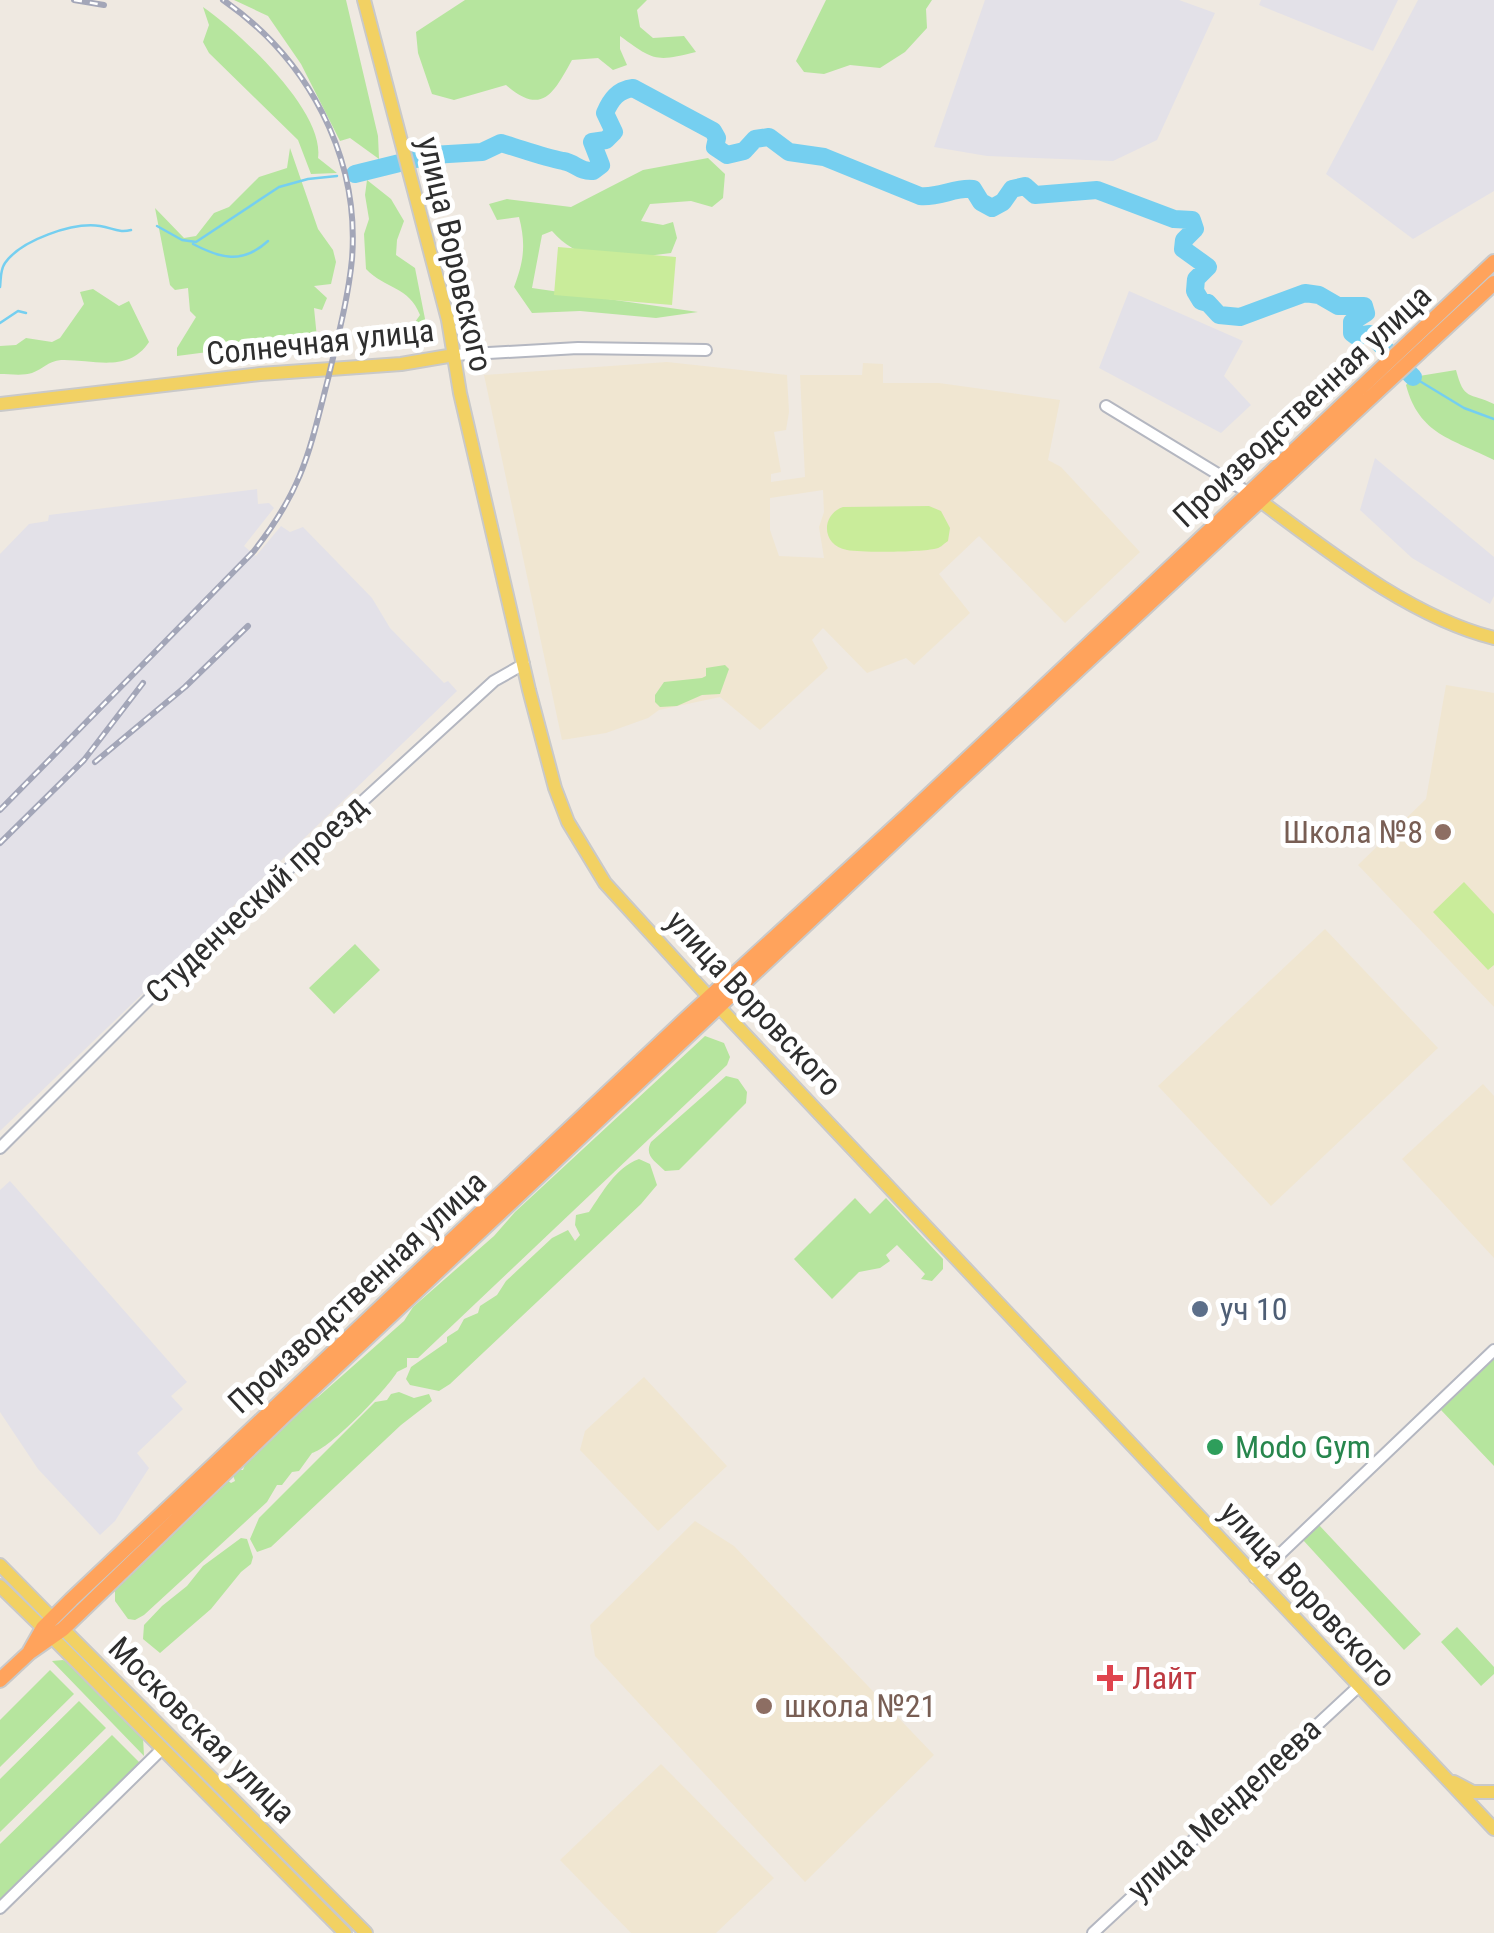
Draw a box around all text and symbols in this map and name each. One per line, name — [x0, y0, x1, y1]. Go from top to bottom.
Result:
street label: улица Воровского — [410, 133, 500, 375]
street label: Производственная улица — [1165, 277, 1439, 535]
street label: Солнечная улица — [204, 311, 436, 373]
street label: Студенческий проезд — [138, 787, 374, 1011]
place label: Школа №8 — [1283, 813, 1423, 851]
marker: Школа №8 — [1432, 821, 1454, 843]
street label: улица Воровского — [658, 902, 850, 1104]
street label: Производственная улица — [220, 1163, 494, 1421]
place label: уч 10 — [1220, 1290, 1288, 1328]
marker: уч 10 — [1189, 1298, 1211, 1320]
place label: Modo Gym — [1235, 1428, 1371, 1466]
marker: Modo Gym — [1204, 1436, 1226, 1458]
street label: улица Воровского — [1212, 1493, 1404, 1695]
street label: Московская улица — [101, 1629, 303, 1831]
place label: Лайт — [1132, 1659, 1197, 1697]
marker: Лайт — [1097, 1665, 1123, 1691]
place label: школа №21 — [784, 1687, 936, 1725]
marker: школа №21 — [753, 1695, 775, 1717]
street label: улица Менделеева — [1120, 1710, 1328, 1908]

